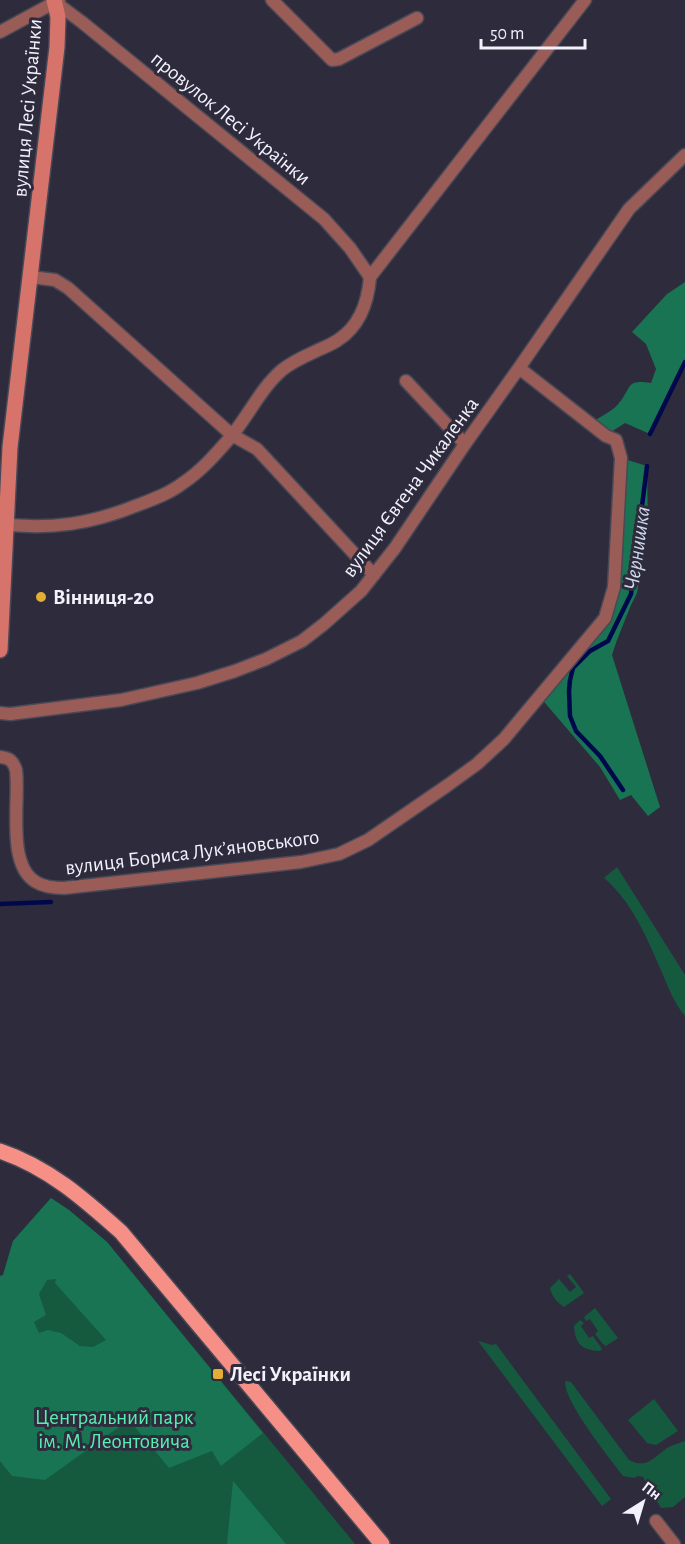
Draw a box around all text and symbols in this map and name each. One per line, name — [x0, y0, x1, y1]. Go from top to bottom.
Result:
scale bar — [481, 12, 584, 50]
street label: вулиця Лесі Українки — [9, 18, 46, 198]
text: 50 m — [490, 25, 524, 43]
street label: провулок Лесі Українки — [147, 48, 314, 189]
street label: вулиця Євгена Чикаленка — [338, 393, 483, 581]
water label: Чернишка — [620, 505, 655, 591]
place label: Вінниця-20 — [53, 587, 154, 608]
marker: Вінниця-20 — [34, 590, 48, 604]
street label: вулиця Бориса Лукʼяновського — [64, 826, 320, 879]
place label: Лесі Українки — [230, 1364, 351, 1385]
marker: Лесі Українки — [211, 1367, 225, 1381]
park label: Центральний парк ім. М. Леонтовича — [35, 1407, 194, 1452]
north arrow — [613, 1472, 673, 1532]
text: Пн — [639, 1479, 664, 1503]

